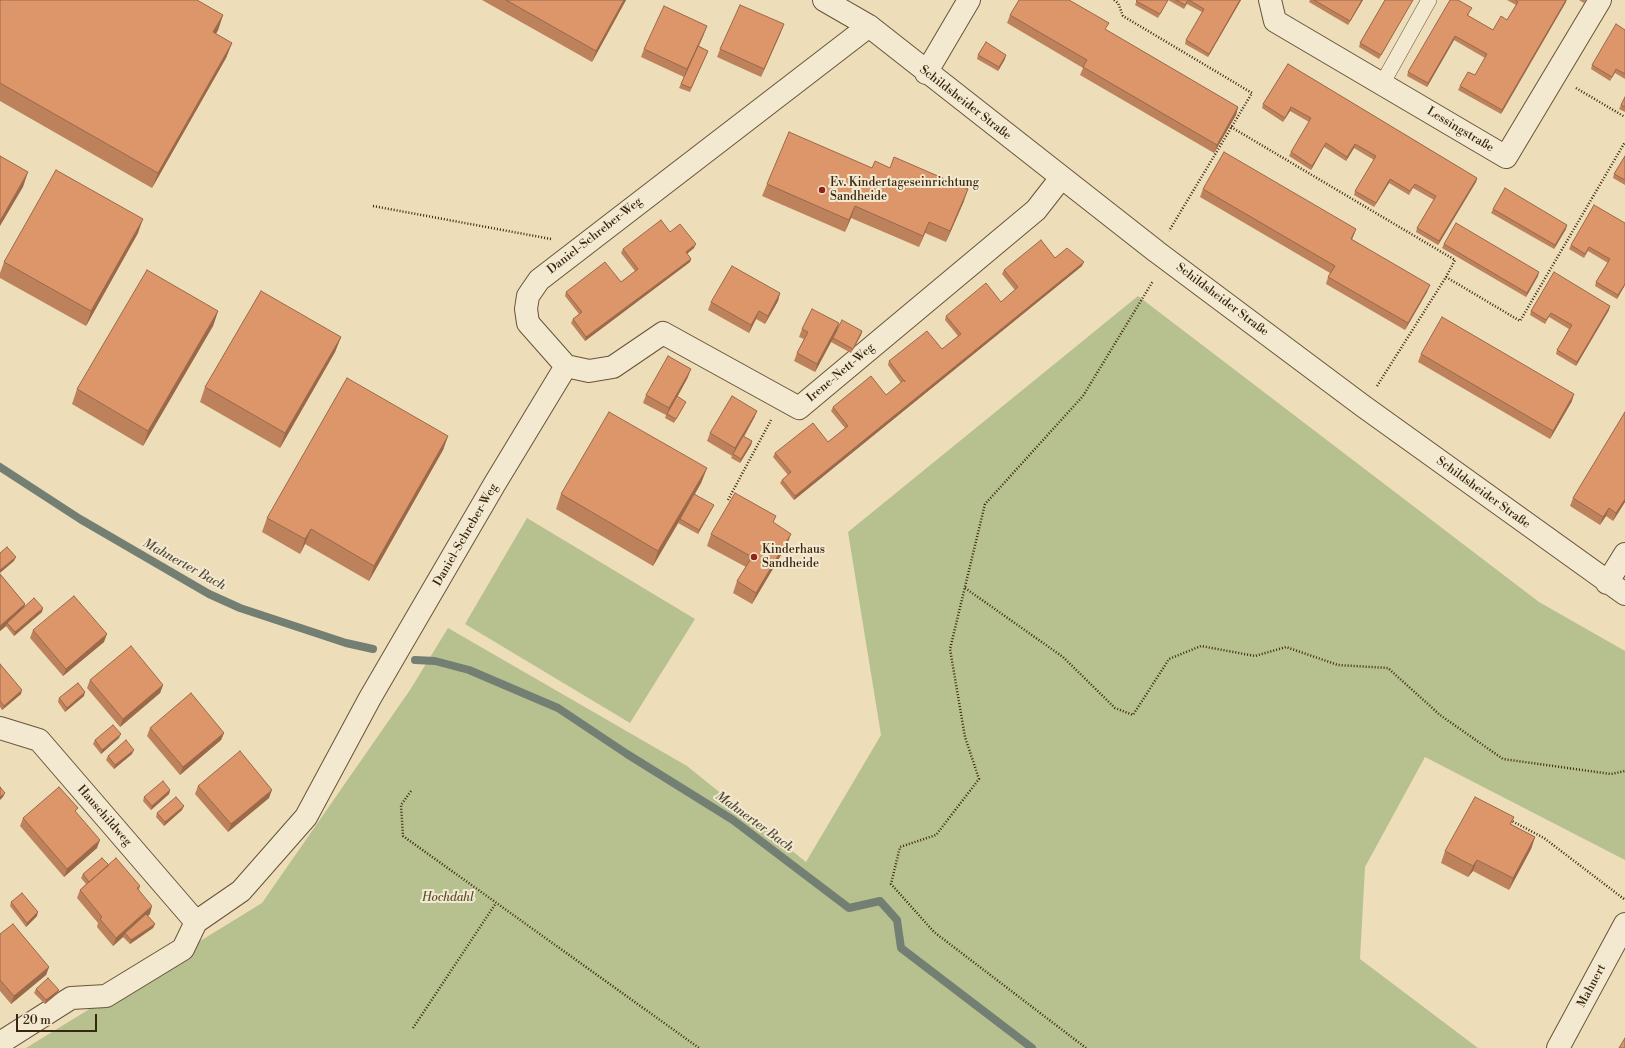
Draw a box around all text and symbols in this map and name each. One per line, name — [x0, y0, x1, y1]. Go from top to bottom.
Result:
street label: Schildsheider Straße — [916, 63, 1014, 143]
street label: Lessingstraße — [1424, 104, 1496, 156]
place label: Ev. Kindertageseinrichtung Sandheide — [830, 176, 979, 204]
marker: Ev. Kindertageseinrichtung Sandheide — [817, 185, 827, 195]
street label: Daniel-Schreber-Weg — [545, 195, 645, 277]
street label: Schildsheider Straße — [1173, 260, 1271, 340]
street label: Irene-Nett-Weg — [804, 341, 878, 405]
street label: Schildsheider Straße — [1433, 454, 1533, 532]
street label: Daniel-Schreber-Weg — [431, 481, 501, 589]
water label: Mahnerter Bach — [140, 536, 228, 594]
place label: Kinderhaus Sandheide — [762, 543, 825, 571]
marker: Kinderhaus Sandheide — [749, 552, 759, 562]
street label: Hauschildweg — [74, 783, 134, 849]
water label: Mahnerter Bach — [712, 789, 796, 855]
park label: Hochdahl — [422, 891, 474, 905]
street label: Mahnert — [1575, 962, 1609, 1010]
scale bar — [18, 1006, 99, 1032]
text: 20 m — [23, 1013, 51, 1028]

